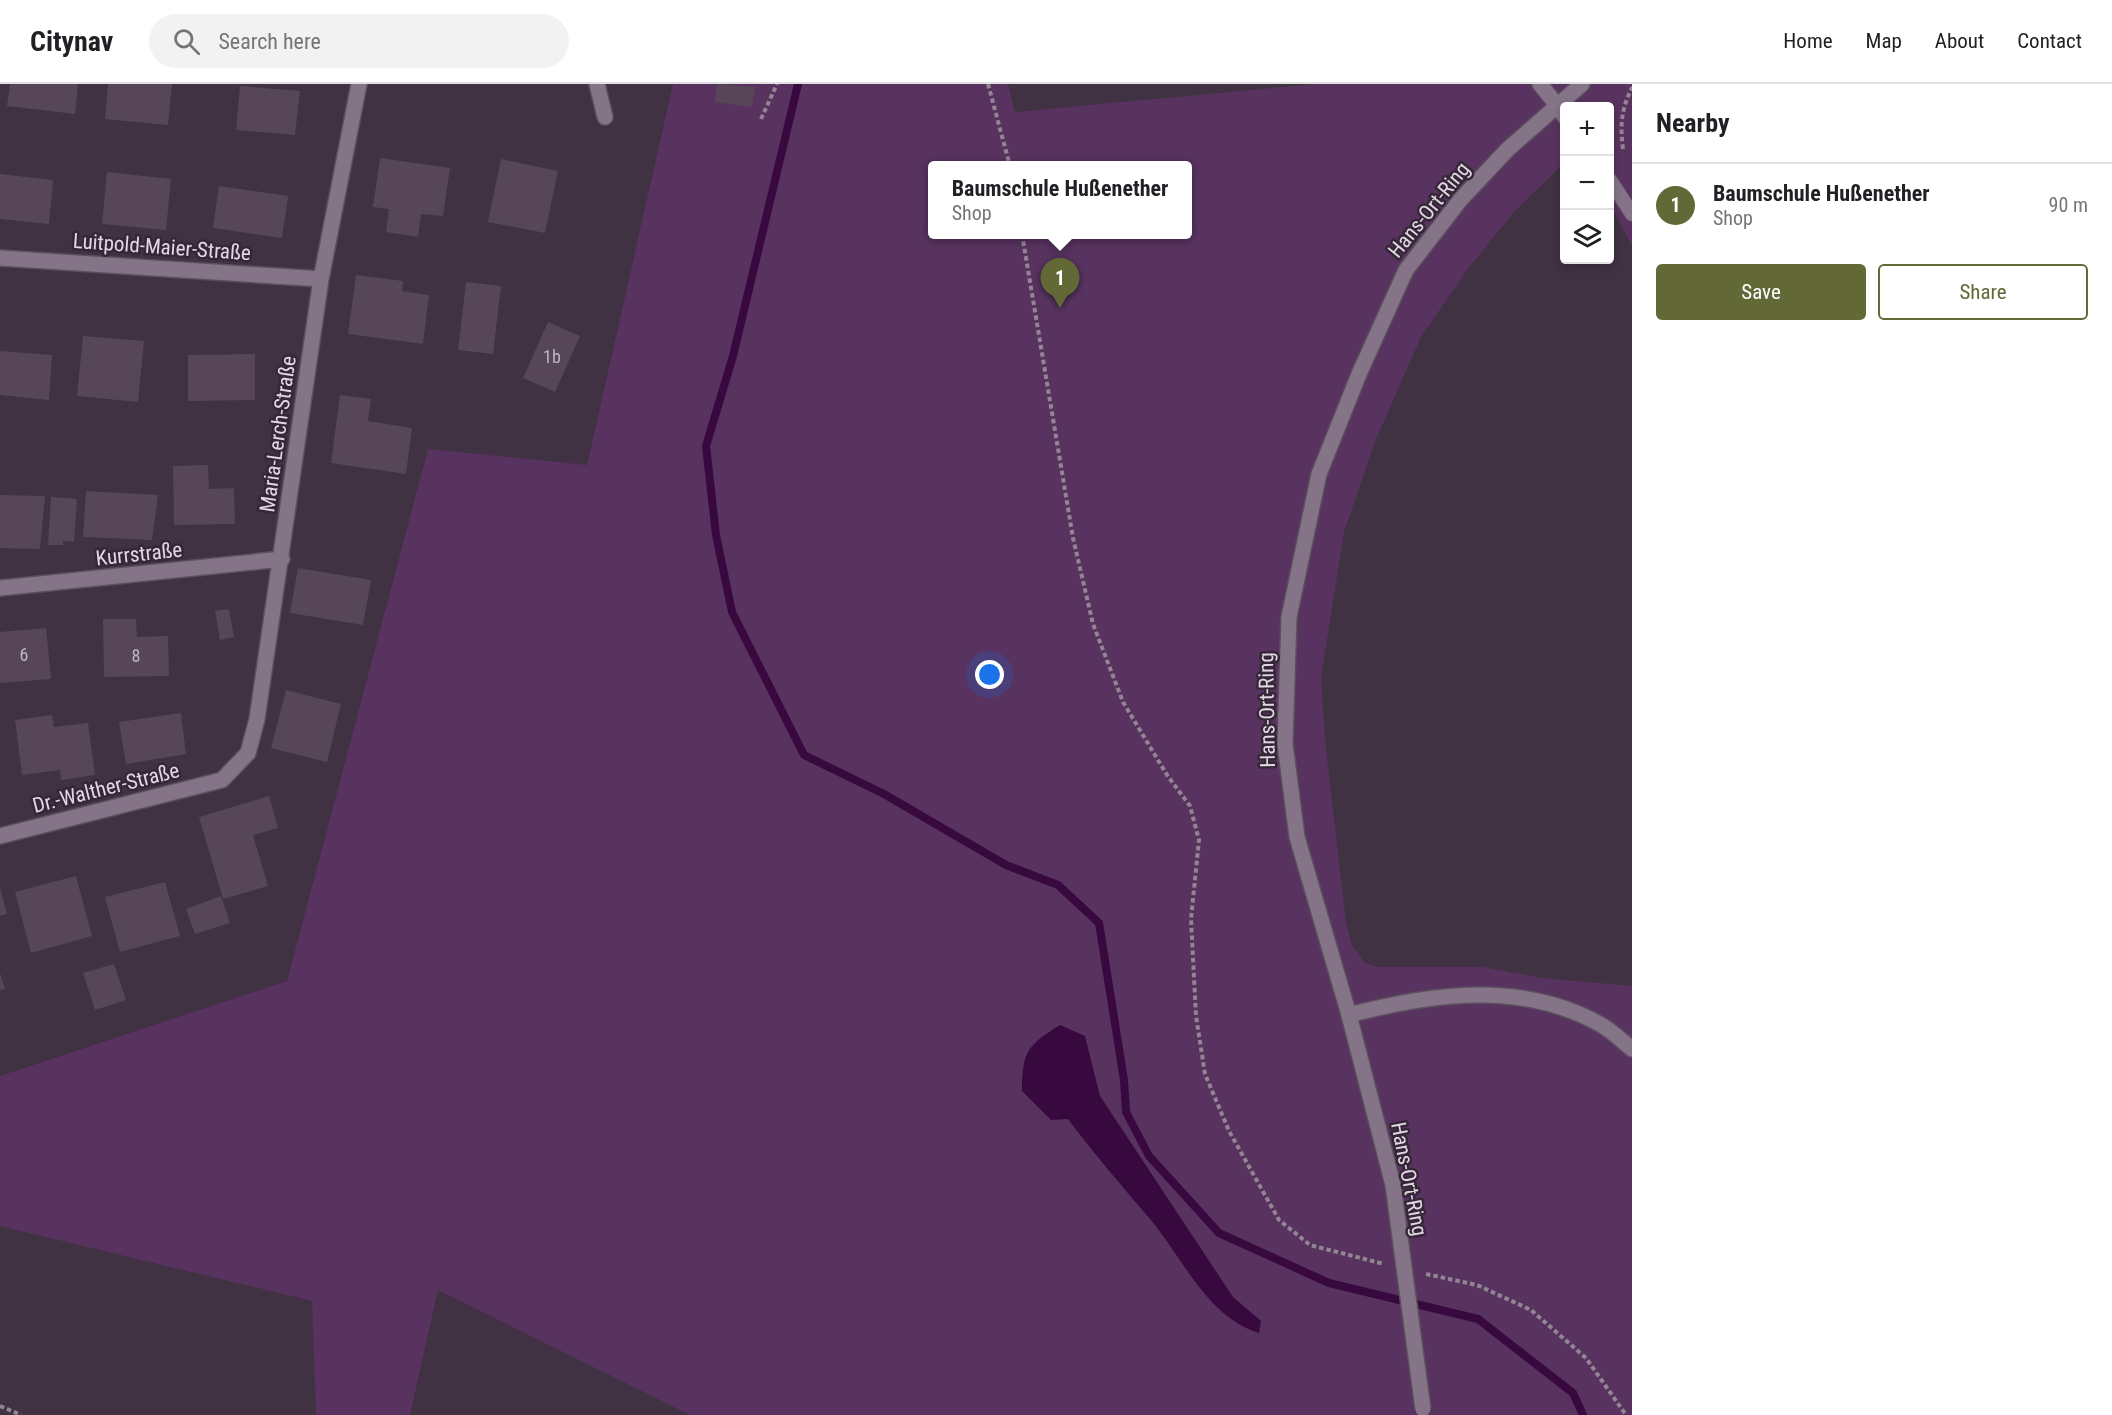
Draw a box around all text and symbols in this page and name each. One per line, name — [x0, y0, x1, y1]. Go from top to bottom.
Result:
search box — [149, 14, 569, 68]
text: Citynav — [30, 25, 113, 58]
icon: search — [170, 25, 203, 58]
text: Search here — [218, 29, 321, 54]
text: Home — [1783, 29, 1833, 53]
text: Map — [1866, 29, 1902, 53]
text: About — [1935, 29, 1984, 53]
text: Contact — [2017, 29, 2082, 53]
map controls — [1560, 102, 1614, 264]
button: + — [1560, 102, 1614, 156]
text: Nearby — [1656, 108, 1730, 138]
button: − — [1560, 156, 1614, 210]
street label: Hans-Ort-Ring — [1383, 158, 1475, 262]
popup — [928, 161, 1192, 239]
text: Baumschule Hußenether — [952, 176, 1168, 201]
text: Baumschule Hußenether — [1713, 181, 1930, 206]
text: 1 — [1670, 193, 1681, 217]
text: 90 m — [2049, 193, 2088, 217]
text: Shop — [952, 201, 992, 225]
text: Shop — [1713, 206, 1753, 230]
button: layers — [1560, 210, 1614, 264]
street label: Luitpold-Maier-Straße — [72, 229, 252, 265]
pin: 1 — [1040, 258, 1080, 308]
button: Save — [1656, 264, 1866, 320]
button: Share — [1878, 264, 2088, 320]
house number: 1b — [543, 346, 561, 367]
street label: Maria-Lerch-Straße — [255, 354, 301, 514]
street label: Kurrstraße — [95, 538, 184, 570]
house number: 6 — [20, 644, 28, 665]
house number: 8 — [132, 645, 140, 666]
street label: Hans-Ort-Ring — [1254, 652, 1280, 768]
your location — [975, 660, 1004, 689]
street label: Dr.-Walther-Straße — [30, 758, 182, 818]
street label: Hans-Ort-Ring — [1386, 1120, 1432, 1238]

